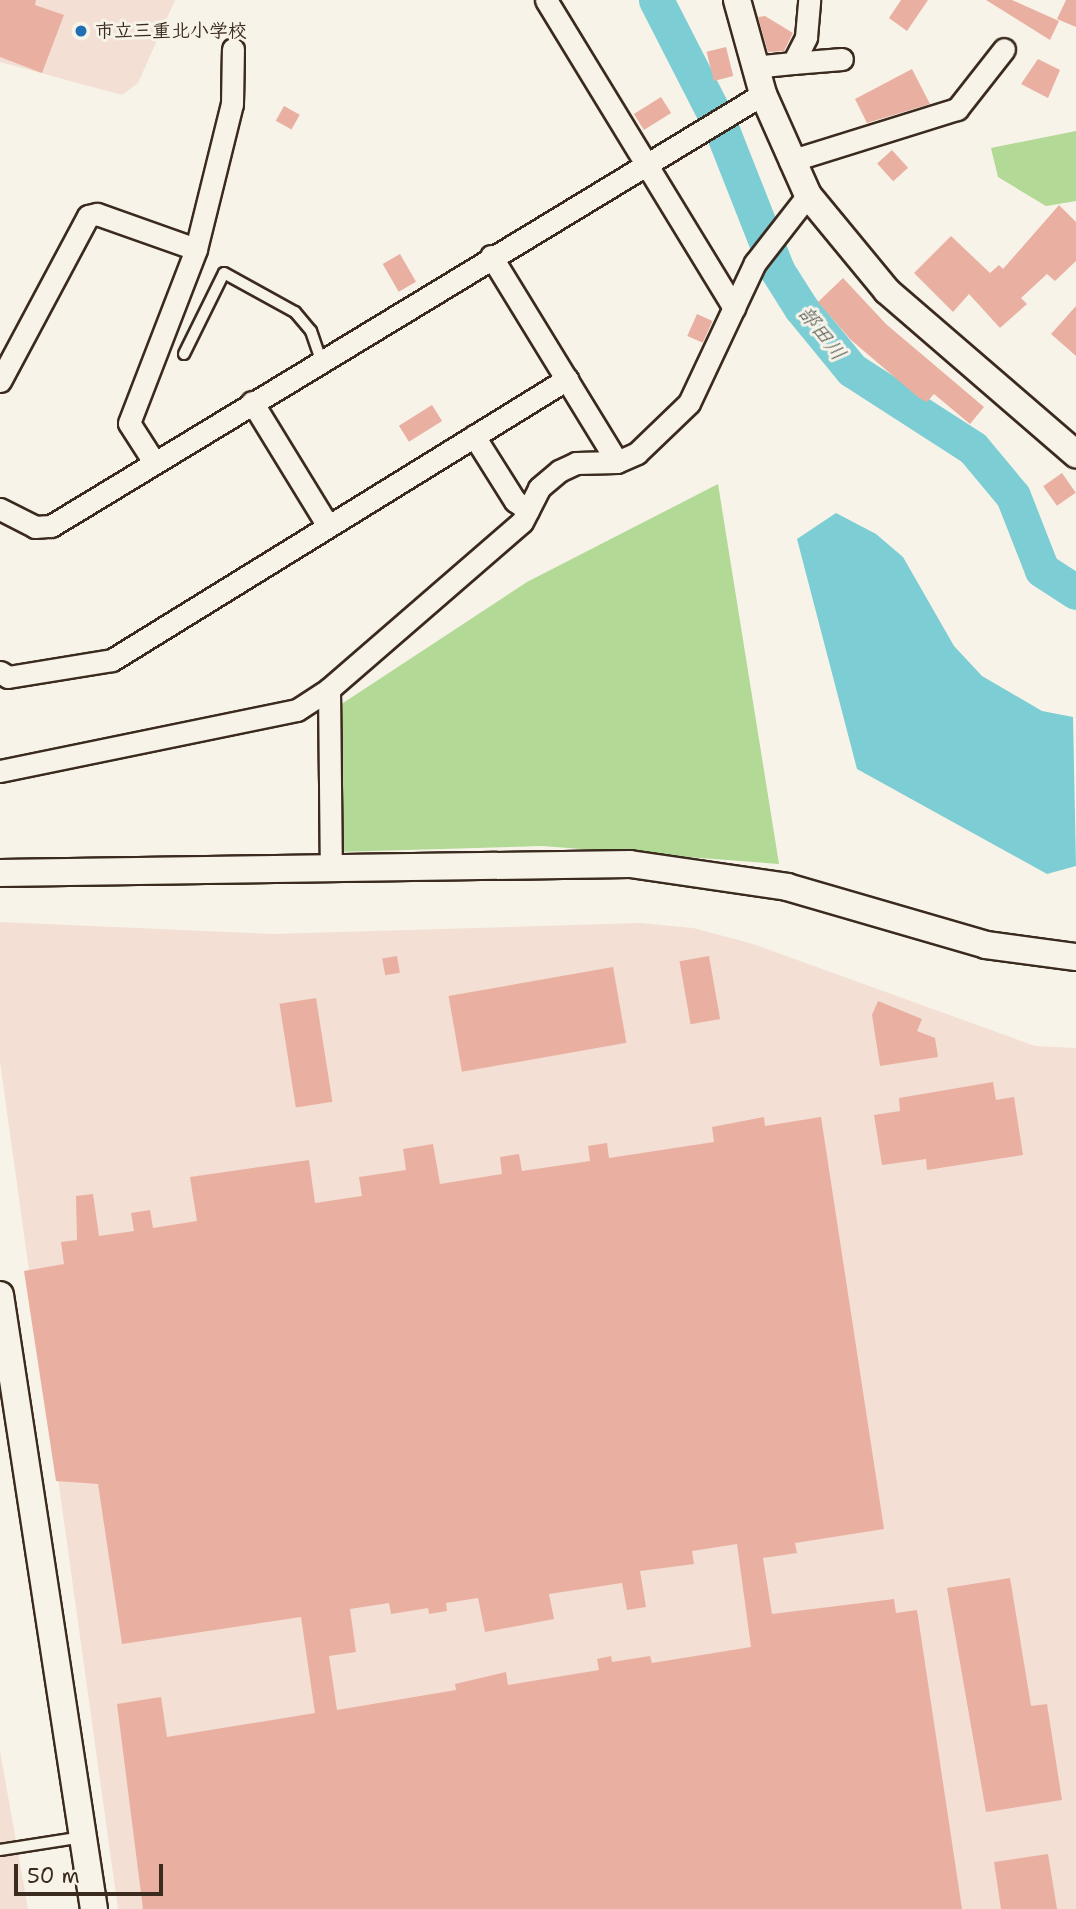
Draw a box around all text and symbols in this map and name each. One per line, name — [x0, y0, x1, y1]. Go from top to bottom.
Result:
place label: 市立三重北小学校 — [95, 20, 247, 42]
marker: 市立三重北小学校 — [73, 23, 89, 39]
water label: 部田川 — [793, 300, 851, 366]
scale bar — [18, 1850, 166, 1894]
text: 50 m — [27, 1862, 80, 1890]

